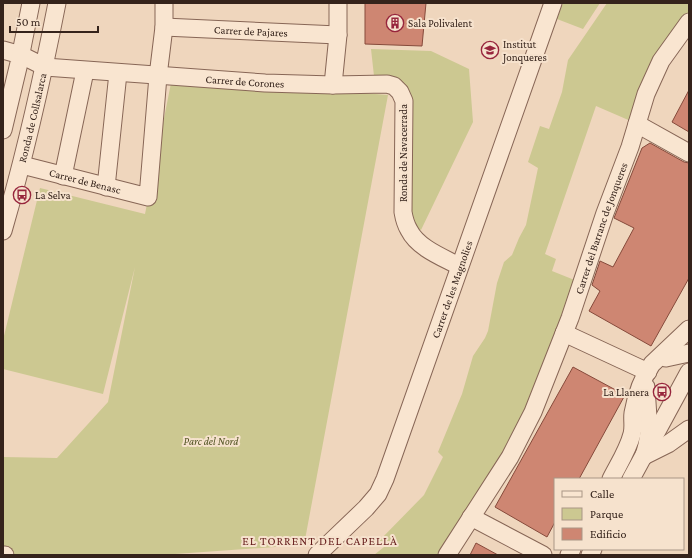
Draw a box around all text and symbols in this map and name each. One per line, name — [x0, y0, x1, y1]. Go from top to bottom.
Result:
scale bar — [10, 8, 98, 34]
building icon: Sala Polivalent — [385, 13, 405, 33]
text: 50 m — [16, 15, 41, 29]
place label: Sala Polivalent — [408, 17, 473, 29]
street label: Carrer de Pajares — [214, 23, 288, 39]
place label: Institut Jonqueres — [502, 38, 547, 64]
school or university icon: Institut Jonqueres — [480, 40, 500, 60]
street label: Ronda de Collsalarca — [16, 72, 48, 164]
street label: Carrer de Corones — [205, 73, 284, 90]
street label: Ronda de Navacerrada — [397, 104, 409, 202]
street label: Carrer del Barranc de Jonqueres — [572, 161, 630, 296]
street label: Carrer de Benasc — [48, 166, 122, 196]
bus stop icon: La Selva — [12, 185, 32, 205]
place label: La Selva — [35, 189, 71, 201]
street label: Carrer de les Magnolies — [429, 239, 475, 340]
bus stop icon: La Llanera — [652, 382, 672, 402]
place label: La Llanera — [603, 386, 649, 398]
park label: Parc del Nord — [184, 435, 239, 447]
legend — [554, 478, 684, 550]
text: Calle — [590, 487, 614, 501]
text: Parque — [590, 507, 623, 521]
text: Edificio — [590, 527, 627, 541]
district label: EL TORRENT DEL CAPELLÀ — [242, 534, 398, 548]

